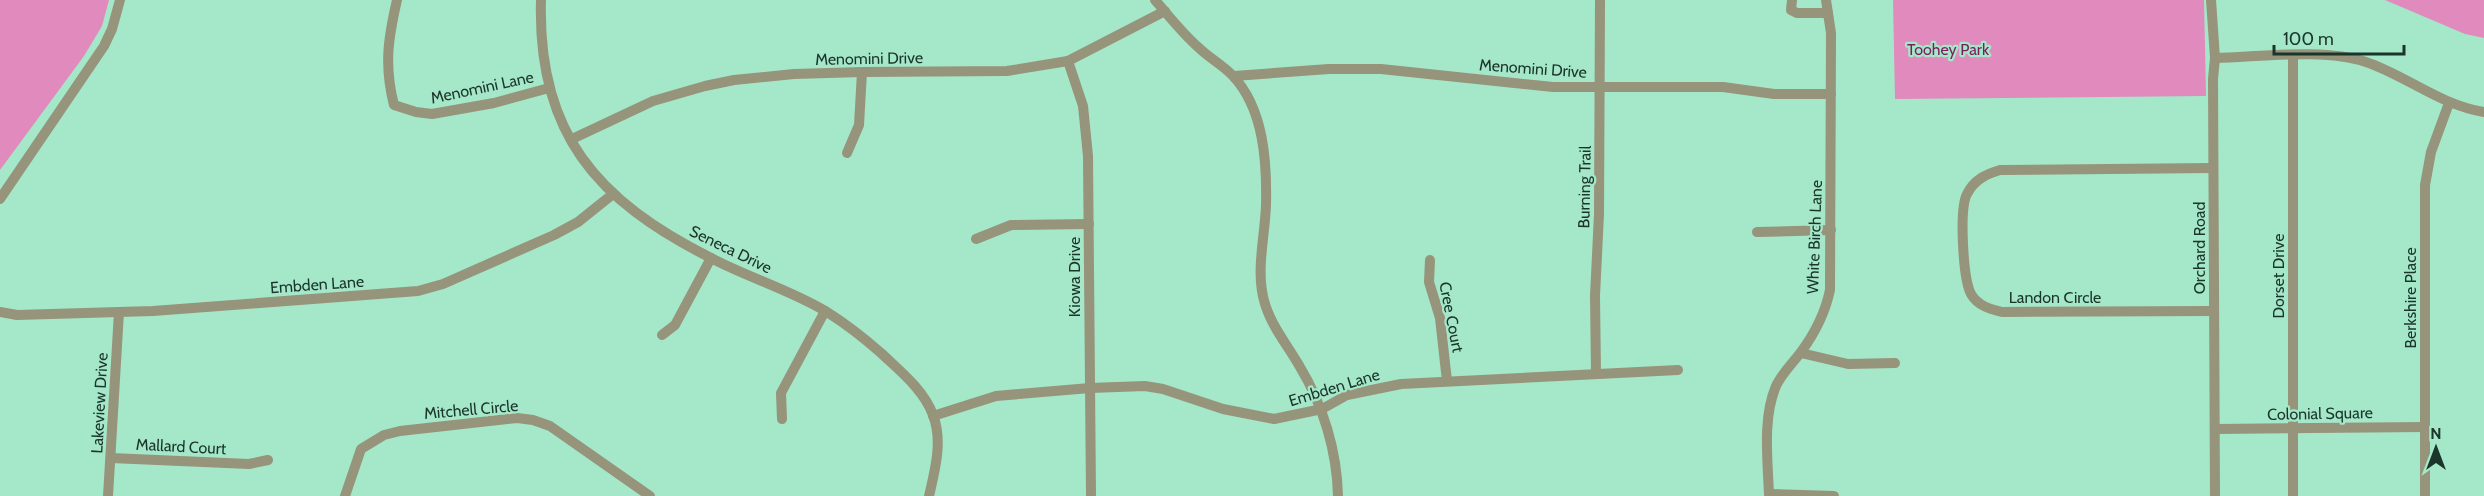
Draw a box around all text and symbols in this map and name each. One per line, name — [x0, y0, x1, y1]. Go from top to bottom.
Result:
scale bar — [2274, 18, 2404, 56]
text: 100 m — [2283, 28, 2334, 50]
park label: Toohey Park — [1907, 40, 1990, 59]
street label: Menomini Drive — [815, 48, 923, 69]
street label: Menomini Drive — [1478, 55, 1587, 82]
street label: Menomini Lane — [429, 67, 535, 108]
street label: Burning Trail — [1574, 145, 1595, 229]
street label: White Birch Lane — [1803, 180, 1826, 295]
street label: Orchard Road — [2190, 202, 2209, 294]
street label: Seneca Drive — [687, 221, 775, 278]
street label: Dorset Drive — [2269, 233, 2288, 319]
street label: Kiowa Drive — [1065, 237, 1084, 317]
street label: Berkshire Place — [2401, 247, 2420, 349]
street label: Embden Lane — [269, 272, 365, 297]
street label: Cree Court — [1435, 280, 1468, 355]
street label: Landon Circle — [2009, 288, 2101, 307]
street label: Lakeview Drive — [87, 352, 112, 454]
street label: Embden Lane — [1286, 365, 1382, 410]
street label: Mitchell Circle — [423, 396, 519, 423]
street label: Colonial Square — [2267, 403, 2373, 424]
north arrow — [2406, 418, 2466, 478]
text: N — [2430, 424, 2442, 443]
street label: Mallard Court — [135, 435, 227, 458]

